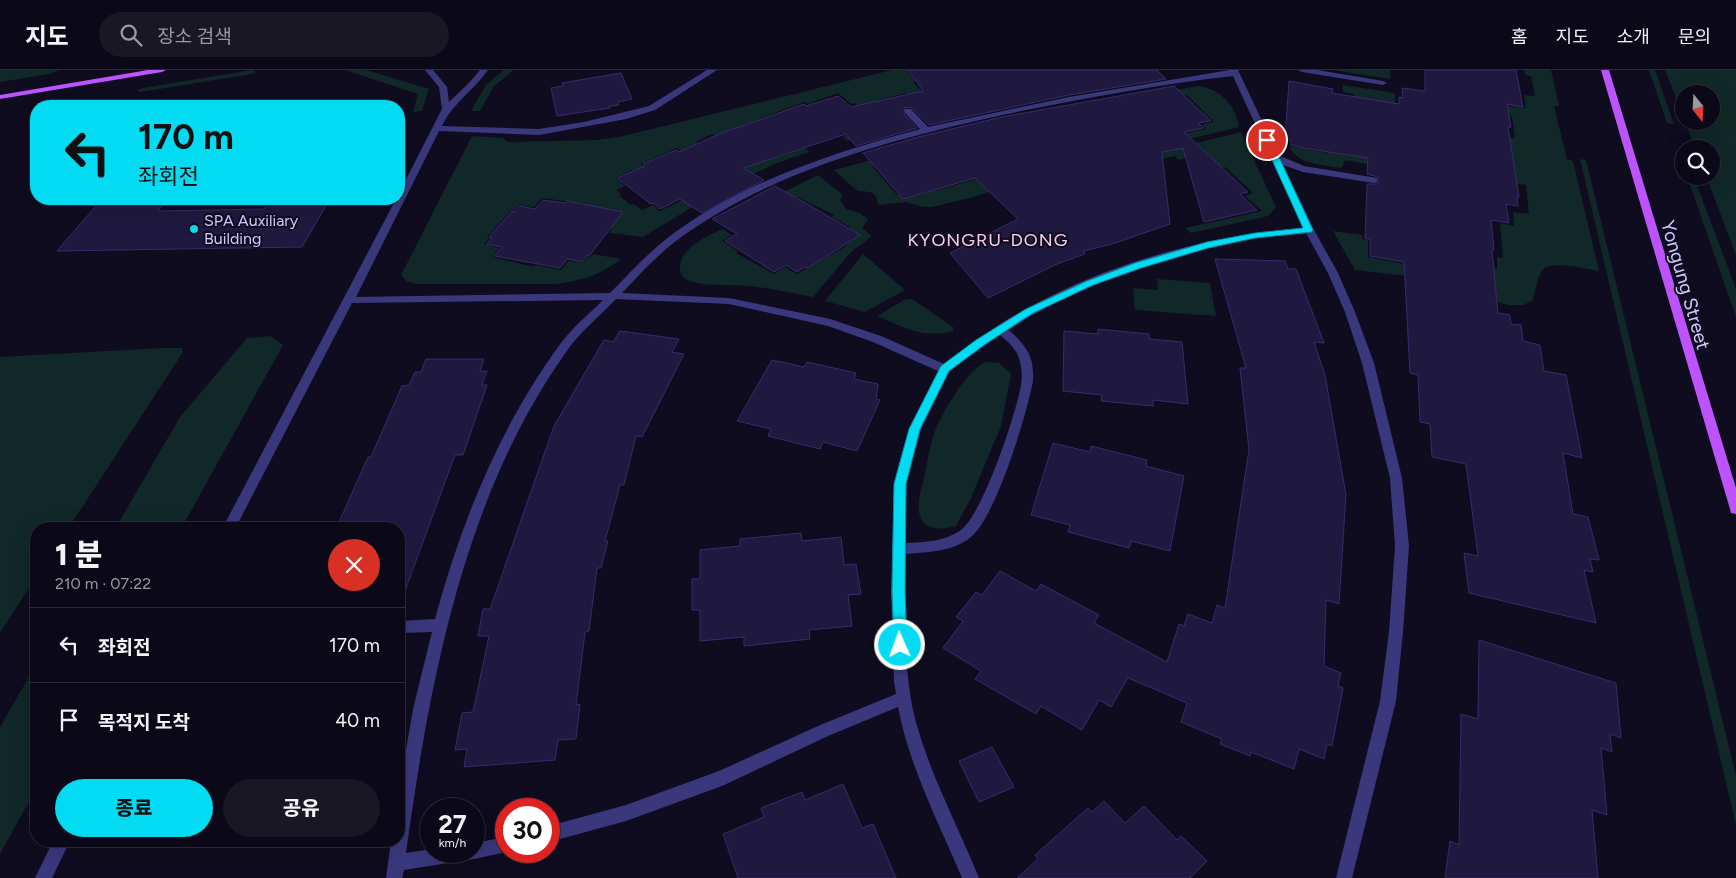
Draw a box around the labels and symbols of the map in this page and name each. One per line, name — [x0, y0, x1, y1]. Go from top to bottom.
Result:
north arrow — [1675, 85, 1720, 130]
pin — [1246, 119, 1288, 161]
place label: SPA Auxiliary Building — [204, 211, 299, 248]
street label: Yongung Street — [1656, 218, 1715, 352]
marker: SPA Auxiliary Building — [188, 223, 200, 235]
district label: KYONGRU-DONG — [908, 229, 1068, 251]
position arrow — [873, 618, 925, 670]
speed limit sign: 30 — [495, 798, 560, 863]

